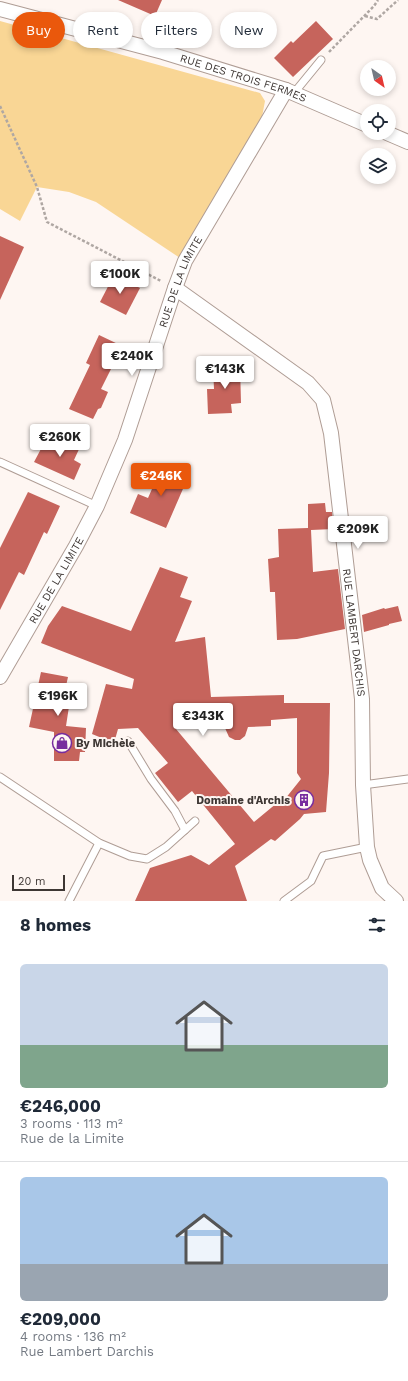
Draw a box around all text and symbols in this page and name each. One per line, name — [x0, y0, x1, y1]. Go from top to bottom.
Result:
chip: Buy — [12, 12, 65, 48]
chip: Rent — [73, 12, 133, 48]
chip: Filters — [141, 12, 212, 48]
chip: New — [220, 12, 277, 48]
street label: RUE DES TROIS FERMES — [178, 52, 308, 105]
north arrow — [360, 60, 396, 96]
map controls — [360, 60, 396, 184]
button: locate — [360, 104, 396, 140]
button: layers — [360, 148, 396, 184]
street label: RUE DE LA LIMITE — [156, 234, 205, 329]
pin: €100K — [92, 261, 148, 295]
text: €100K — [100, 266, 140, 281]
pin: €240K — [104, 343, 160, 377]
text: €240K — [111, 348, 153, 363]
pin: €143K — [197, 356, 253, 390]
text: €143K — [205, 361, 245, 376]
pin: €260K — [32, 424, 88, 458]
text: €260K — [39, 429, 81, 444]
pin: €246K — [133, 463, 189, 497]
text: €246K — [140, 468, 182, 483]
pin: €209K — [330, 516, 386, 550]
text: €209K — [337, 521, 379, 536]
street label: RUE DE LA LIMITE — [26, 535, 87, 626]
street label: RUE LAMBERT DARCHIS — [340, 568, 368, 697]
pin: €196K — [30, 683, 86, 717]
text: €196K — [38, 688, 78, 703]
pin: €343K — [175, 703, 231, 737]
text: €343K — [182, 708, 224, 723]
shop icon: By Michèle — [51, 732, 73, 754]
place label: By Michèle — [76, 737, 135, 750]
building icon: Domaine d'Archis — [293, 789, 315, 811]
place label: Domaine d'Archis — [196, 794, 290, 807]
scale bar — [12, 873, 65, 892]
text: 20 m — [18, 875, 46, 888]
icon: filters — [366, 914, 388, 936]
text: 8 homes — [20, 915, 91, 935]
icon: home — [168, 990, 240, 1062]
text: €246,000 — [20, 1096, 101, 1116]
text: 3 rooms · 113 m² — [20, 1116, 123, 1131]
text: Rue de la Limite — [20, 1131, 124, 1146]
icon: home — [168, 1203, 240, 1275]
text: €209,000 — [20, 1309, 101, 1329]
text: 4 rooms · 136 m² — [20, 1329, 126, 1344]
text: Rue Lambert Darchis — [20, 1344, 154, 1359]

